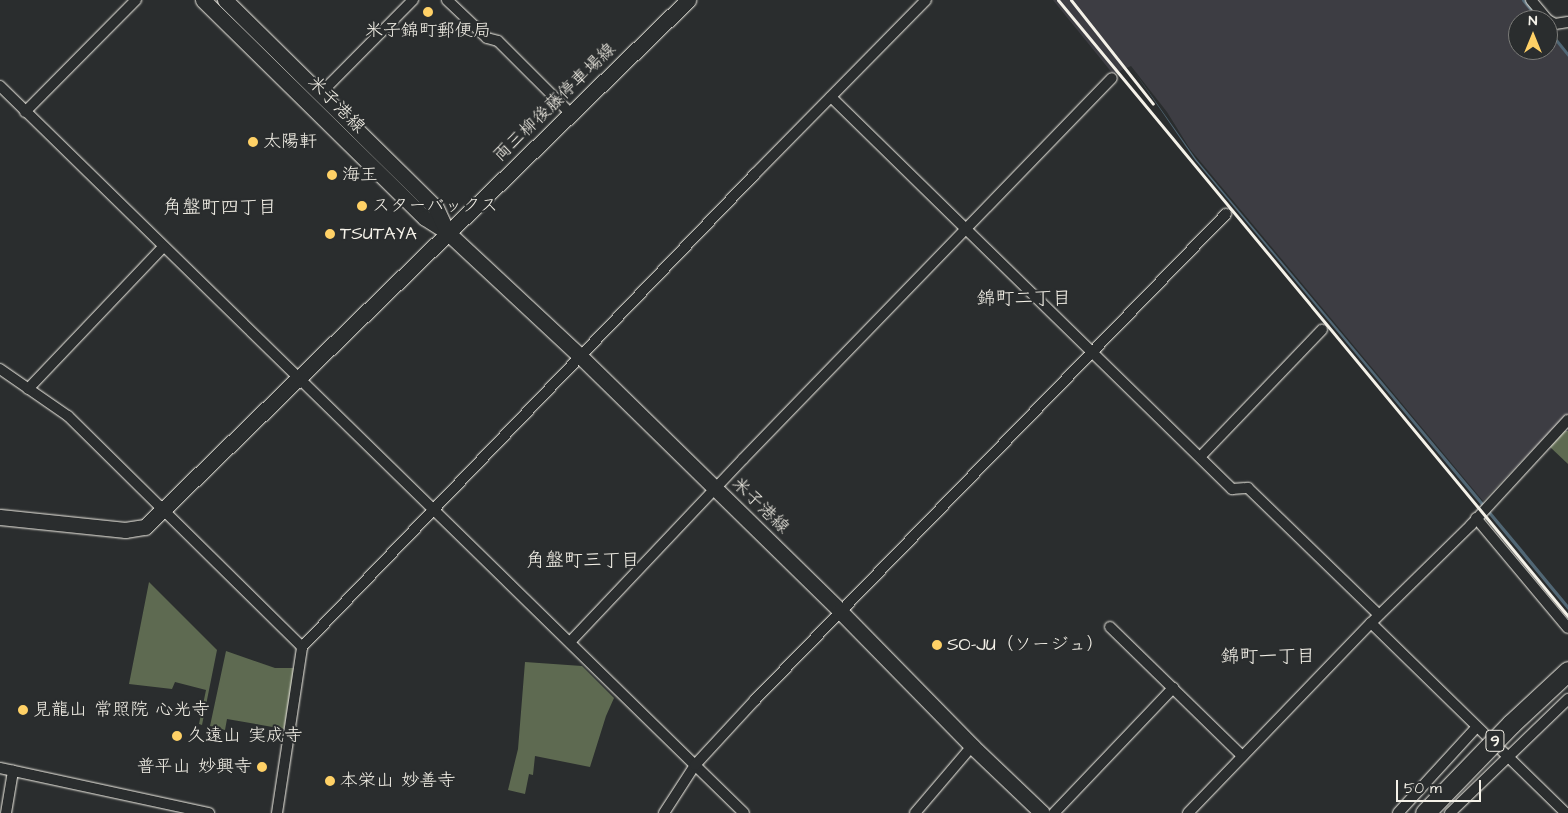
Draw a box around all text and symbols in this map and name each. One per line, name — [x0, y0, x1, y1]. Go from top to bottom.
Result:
marker: 米子錦町郵便局 — [422, 6, 434, 18]
north arrow — [1508, 10, 1558, 60]
text: N — [1529, 11, 1537, 31]
place label: 米子錦町郵便局 — [365, 20, 491, 42]
street label: 両三柳後藤停車場線 — [489, 39, 621, 167]
street label: 米子港線 — [303, 72, 369, 138]
place label: 太陽軒 — [263, 131, 317, 153]
marker: 太陽軒 — [247, 136, 259, 148]
place label: 海王 — [342, 164, 378, 186]
marker: 海王 — [326, 169, 338, 181]
place label: スターバックス — [372, 195, 498, 217]
district label: 角盤町四丁目 — [163, 197, 277, 219]
marker: スターバックス — [356, 200, 368, 212]
place label: TSUTAYA — [340, 223, 417, 245]
marker: TSUTAYA — [324, 228, 336, 240]
district label: 錦町二丁目 — [977, 288, 1071, 310]
street label: 米子港線 — [727, 473, 793, 539]
district label: 角盤町三丁目 — [526, 550, 640, 572]
place label: SO-JU（ソージュ） — [947, 634, 1104, 656]
marker: SO-JU（ソージュ） — [931, 639, 943, 651]
district label: 錦町一丁目 — [1221, 646, 1315, 668]
place label: 見龍山 常照院 心光寺 — [33, 699, 209, 721]
marker: 見龍山 常照院 心光寺 — [17, 704, 29, 716]
place label: 久遠山 実成寺 — [187, 725, 302, 747]
road number: 9 — [1485, 728, 1505, 754]
marker: 久遠山 実成寺 — [171, 730, 183, 742]
place label: 普平山 妙興寺 — [137, 756, 252, 778]
marker: 普平山 妙興寺 — [256, 761, 268, 773]
place label: 本栄山 妙善寺 — [340, 770, 455, 792]
scale bar — [1398, 770, 1483, 802]
marker: 本栄山 妙善寺 — [324, 775, 336, 787]
text: 50 m — [1404, 778, 1442, 799]

